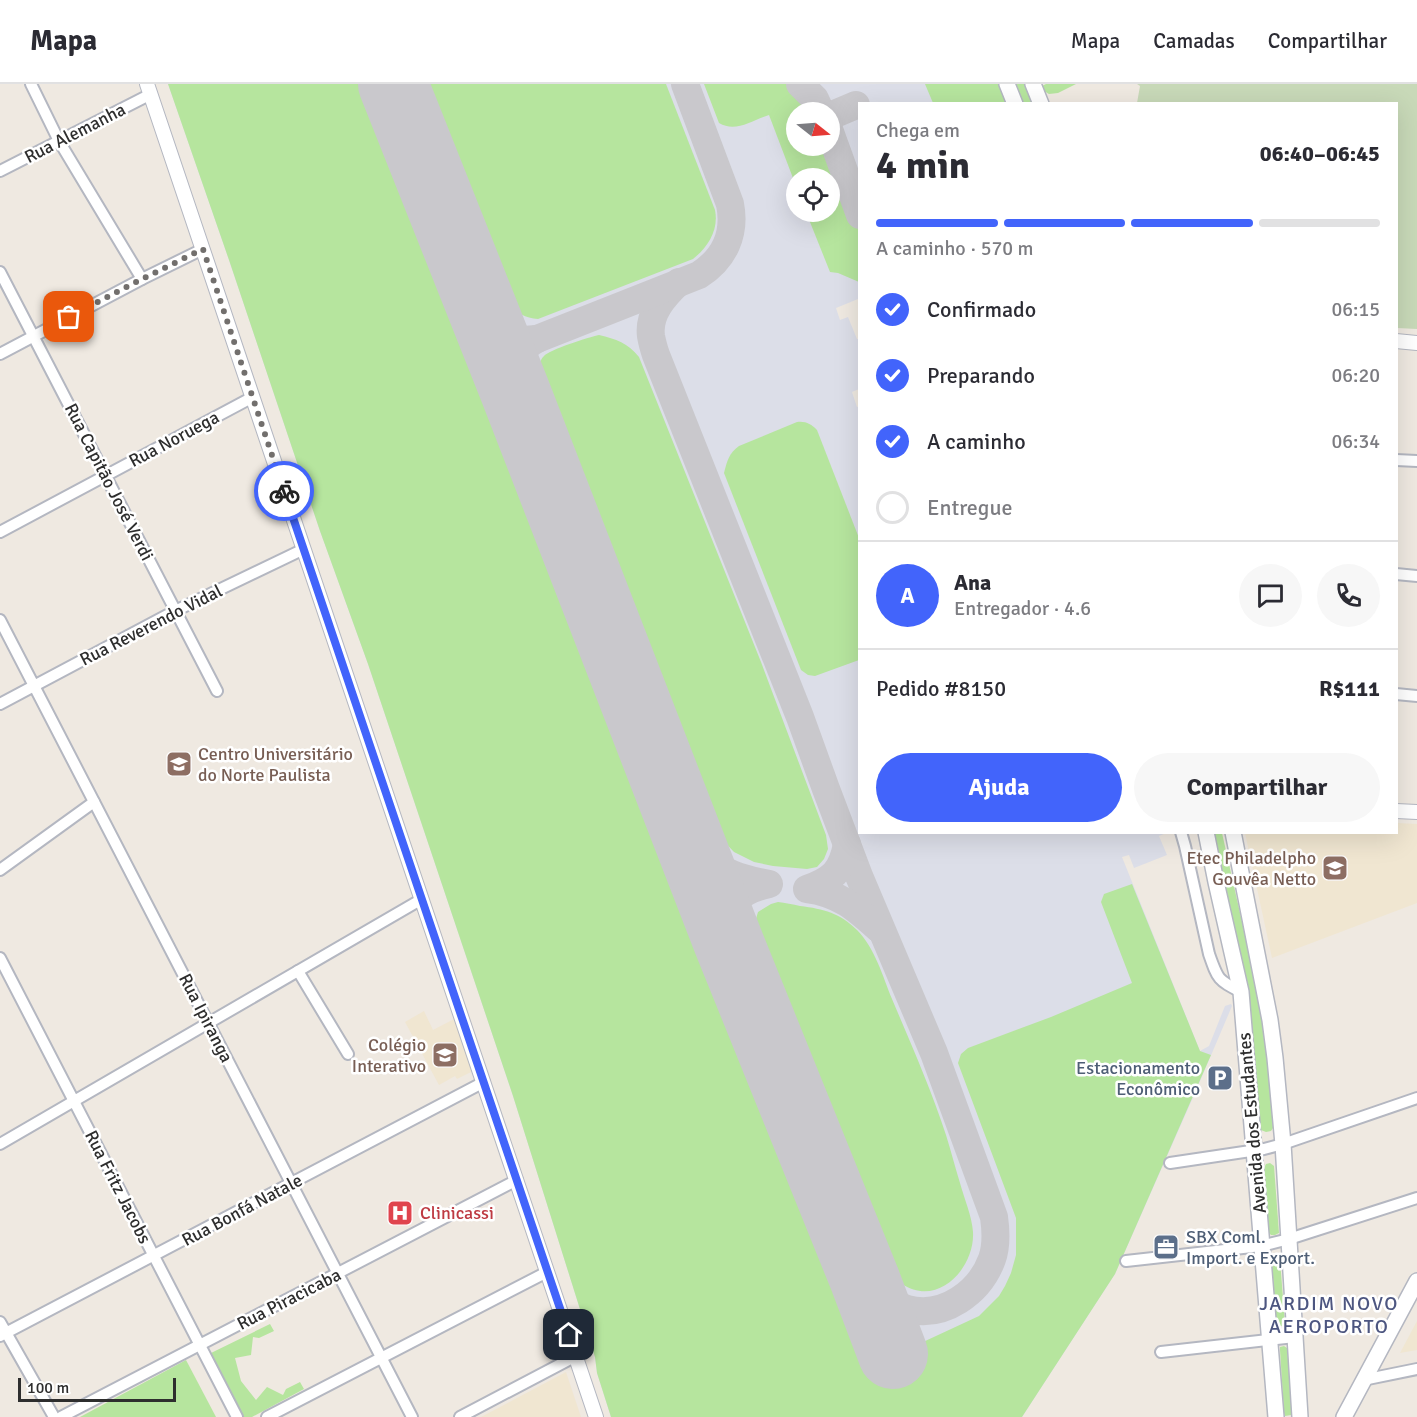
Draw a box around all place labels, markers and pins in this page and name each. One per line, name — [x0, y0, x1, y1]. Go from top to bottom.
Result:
pin — [43, 291, 94, 342]
place label: Centro Universitário do Norte Paulista — [198, 743, 353, 786]
school or university icon: Centro Universitário do Norte Paulista — [164, 749, 194, 779]
place label: Etec Philadelpho Gouvêa Netto — [1187, 847, 1316, 890]
school or university icon: Etec Philadelpho Gouvêa Netto — [1320, 853, 1350, 883]
place label: Colégio Interativo — [352, 1034, 426, 1077]
school or university icon: Colégio Interativo — [430, 1040, 460, 1070]
place label: Estacionamento Econômico — [1076, 1057, 1200, 1100]
parking icon: Estacionamento Econômico — [1205, 1063, 1235, 1093]
hospital icon: Clinicassi — [385, 1198, 415, 1228]
place label: Clinicassi — [420, 1202, 494, 1224]
place label: SBX Coml. Import. e Export. — [1186, 1226, 1315, 1269]
office icon: SBX Coml. Import. e Export. — [1151, 1232, 1181, 1262]
pin — [543, 1309, 594, 1360]

